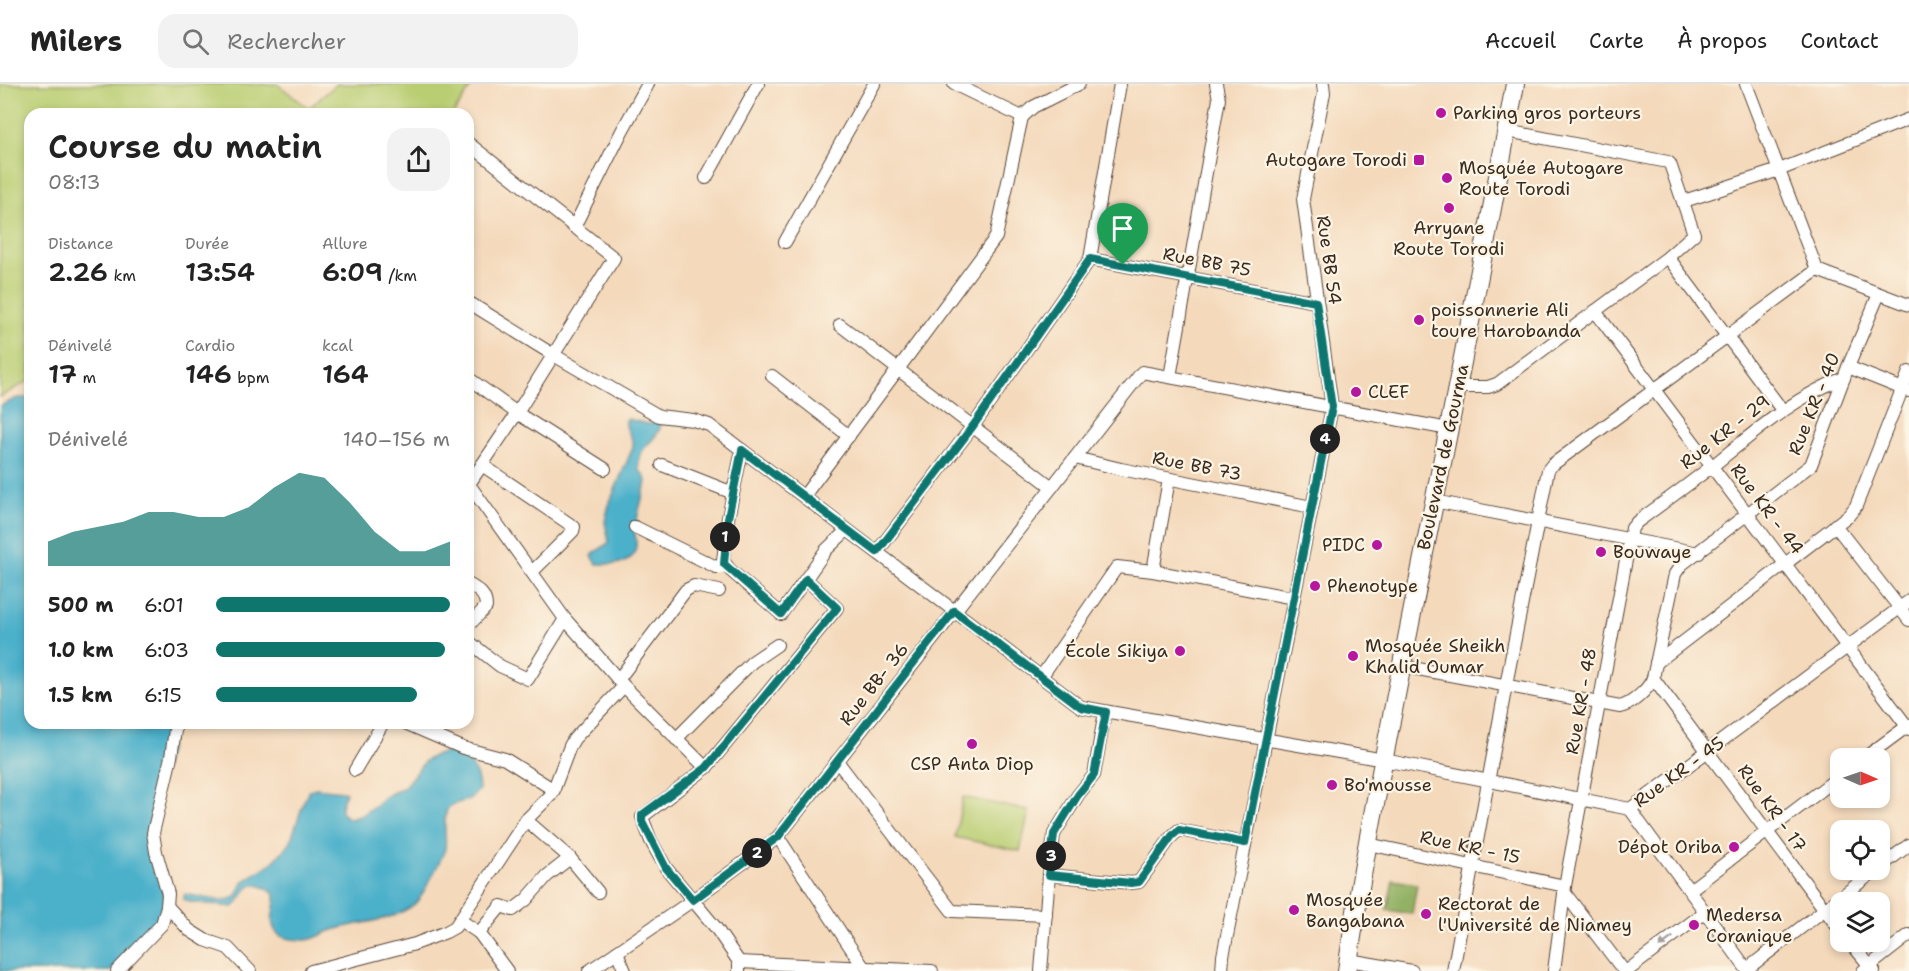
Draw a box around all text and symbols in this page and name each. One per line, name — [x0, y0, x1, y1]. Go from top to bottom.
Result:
search box — [158, 14, 578, 68]
text: Milers — [30, 22, 122, 60]
icon: search — [179, 25, 212, 58]
text: Rechercher — [227, 27, 346, 56]
text: Accueil — [1485, 27, 1556, 55]
text: Carte — [1589, 27, 1644, 55]
text: À propos — [1677, 27, 1767, 55]
text: Contact — [1800, 27, 1879, 55]
place label: Parking gros porteurs — [1453, 101, 1641, 125]
marker: Parking gros porteurs — [1434, 106, 1448, 120]
text: Course du matin — [48, 124, 322, 169]
button: share — [387, 128, 450, 191]
place label: Autogare Torodi — [1265, 148, 1407, 172]
marker: Autogare Torodi — [1412, 153, 1426, 167]
place label: Mosquée Autogare Route Torodi — [1459, 156, 1624, 201]
text: 08:13 — [48, 169, 100, 195]
marker: Mosquée Autogare Route Torodi — [1440, 171, 1454, 185]
marker: Arryane Route Torodi — [1442, 201, 1456, 215]
pin — [1097, 203, 1148, 265]
icon: arrive — [1106, 212, 1139, 245]
street label: Rue BB 54 — [1311, 214, 1347, 306]
place label: Arryane Route Torodi — [1393, 216, 1505, 261]
text: Distance — [48, 233, 114, 254]
text: Durée — [185, 233, 229, 254]
text: Allure — [322, 233, 368, 254]
street label: Rue BB 75 — [1161, 242, 1253, 282]
text: 2.26 — [48, 254, 108, 289]
text: 13:54 — [185, 254, 255, 289]
text: 6:09 — [322, 254, 383, 289]
text: km — [108, 265, 136, 286]
text: /km — [383, 265, 417, 286]
place label: poissonnerie Ali toure Harobanda — [1431, 298, 1581, 343]
marker: poissonnerie Ali toure Harobanda — [1412, 313, 1426, 327]
text: Dénivelé — [48, 335, 112, 356]
text: Cardio — [185, 335, 235, 356]
text: kcal — [322, 335, 353, 356]
street label: Rue KR - 40 — [1783, 349, 1845, 459]
text: 17 — [48, 356, 77, 391]
text: 146 — [185, 356, 232, 391]
text: 164 — [322, 356, 369, 391]
street label: Boulevard de Gourma — [1412, 362, 1474, 552]
text: m — [77, 367, 96, 388]
text: bpm — [232, 367, 270, 388]
place label: CLEF — [1368, 380, 1409, 404]
marker: CLEF — [1349, 385, 1363, 399]
street label: Rue KR - 29 — [1675, 389, 1775, 475]
pin: 4 — [1310, 424, 1340, 454]
text: Dénivelé — [48, 426, 128, 452]
text: 140–156 m — [343, 426, 450, 452]
text: 4 — [1319, 428, 1331, 449]
street label: Rue BB 73 — [1150, 446, 1244, 486]
street label: Rue KR - 44 — [1725, 459, 1809, 559]
pin: 1 — [710, 522, 740, 552]
text: 1 — [721, 526, 729, 547]
place label: PIDC — [1322, 533, 1365, 557]
marker: PIDC — [1370, 538, 1384, 552]
place label: Bouwaye — [1613, 540, 1692, 564]
marker: Bouwaye — [1594, 545, 1608, 559]
place label: Phenotype — [1327, 574, 1418, 598]
marker: Phenotype — [1308, 579, 1322, 593]
text: 500 m — [48, 592, 114, 618]
text: 6:01 — [144, 592, 184, 618]
place label: Mosquée Sheikh Khalid Oumar — [1365, 634, 1506, 679]
text: 1.0 km — [48, 637, 113, 663]
text: 6:03 — [144, 637, 189, 663]
street label: Rue BB- 36 — [834, 638, 914, 730]
place label: École Sikiya — [1065, 639, 1168, 663]
marker: École Sikiya — [1173, 644, 1187, 658]
street label: Rue KR - 48 — [1560, 646, 1602, 756]
marker: Mosquée Sheikh Khalid Oumar — [1346, 649, 1360, 663]
text: 1.5 km — [48, 682, 112, 708]
text: 6:15 — [144, 682, 182, 708]
street label: Rue KR - 45 — [1629, 731, 1729, 813]
marker: CSP Anta Diop — [965, 737, 979, 751]
north arrow — [1830, 748, 1890, 808]
map controls — [1830, 748, 1890, 952]
place label: CSP Anta Diop — [910, 752, 1034, 776]
street label: Rue KR - 17 — [1732, 759, 1812, 857]
place label: Bo'mousse — [1344, 773, 1432, 797]
marker: Bo'mousse — [1325, 778, 1339, 792]
button: locate — [1830, 820, 1890, 880]
street label: Rue KR - 15 — [1418, 825, 1522, 869]
place label: Dépot Oriba — [1618, 835, 1722, 859]
pin: 2 — [742, 838, 772, 868]
marker: Dépot Oriba — [1727, 840, 1741, 854]
pin: 3 — [1036, 841, 1066, 871]
text: 2 — [751, 842, 763, 863]
text: 3 — [1045, 845, 1057, 866]
place label: Mosquée Bangabana — [1306, 888, 1405, 933]
place label: Rectorat de l'Université de Niamey — [1438, 892, 1632, 937]
button: layers — [1830, 892, 1890, 952]
marker: Mosquée Bangabana — [1287, 903, 1301, 917]
place label: Medersa Coranique — [1706, 903, 1792, 948]
marker: Rectorat de l'Université de Niamey — [1419, 907, 1433, 921]
marker: Medersa Coranique — [1687, 918, 1701, 932]
one-way arrow — [1658, 935, 1674, 948]

